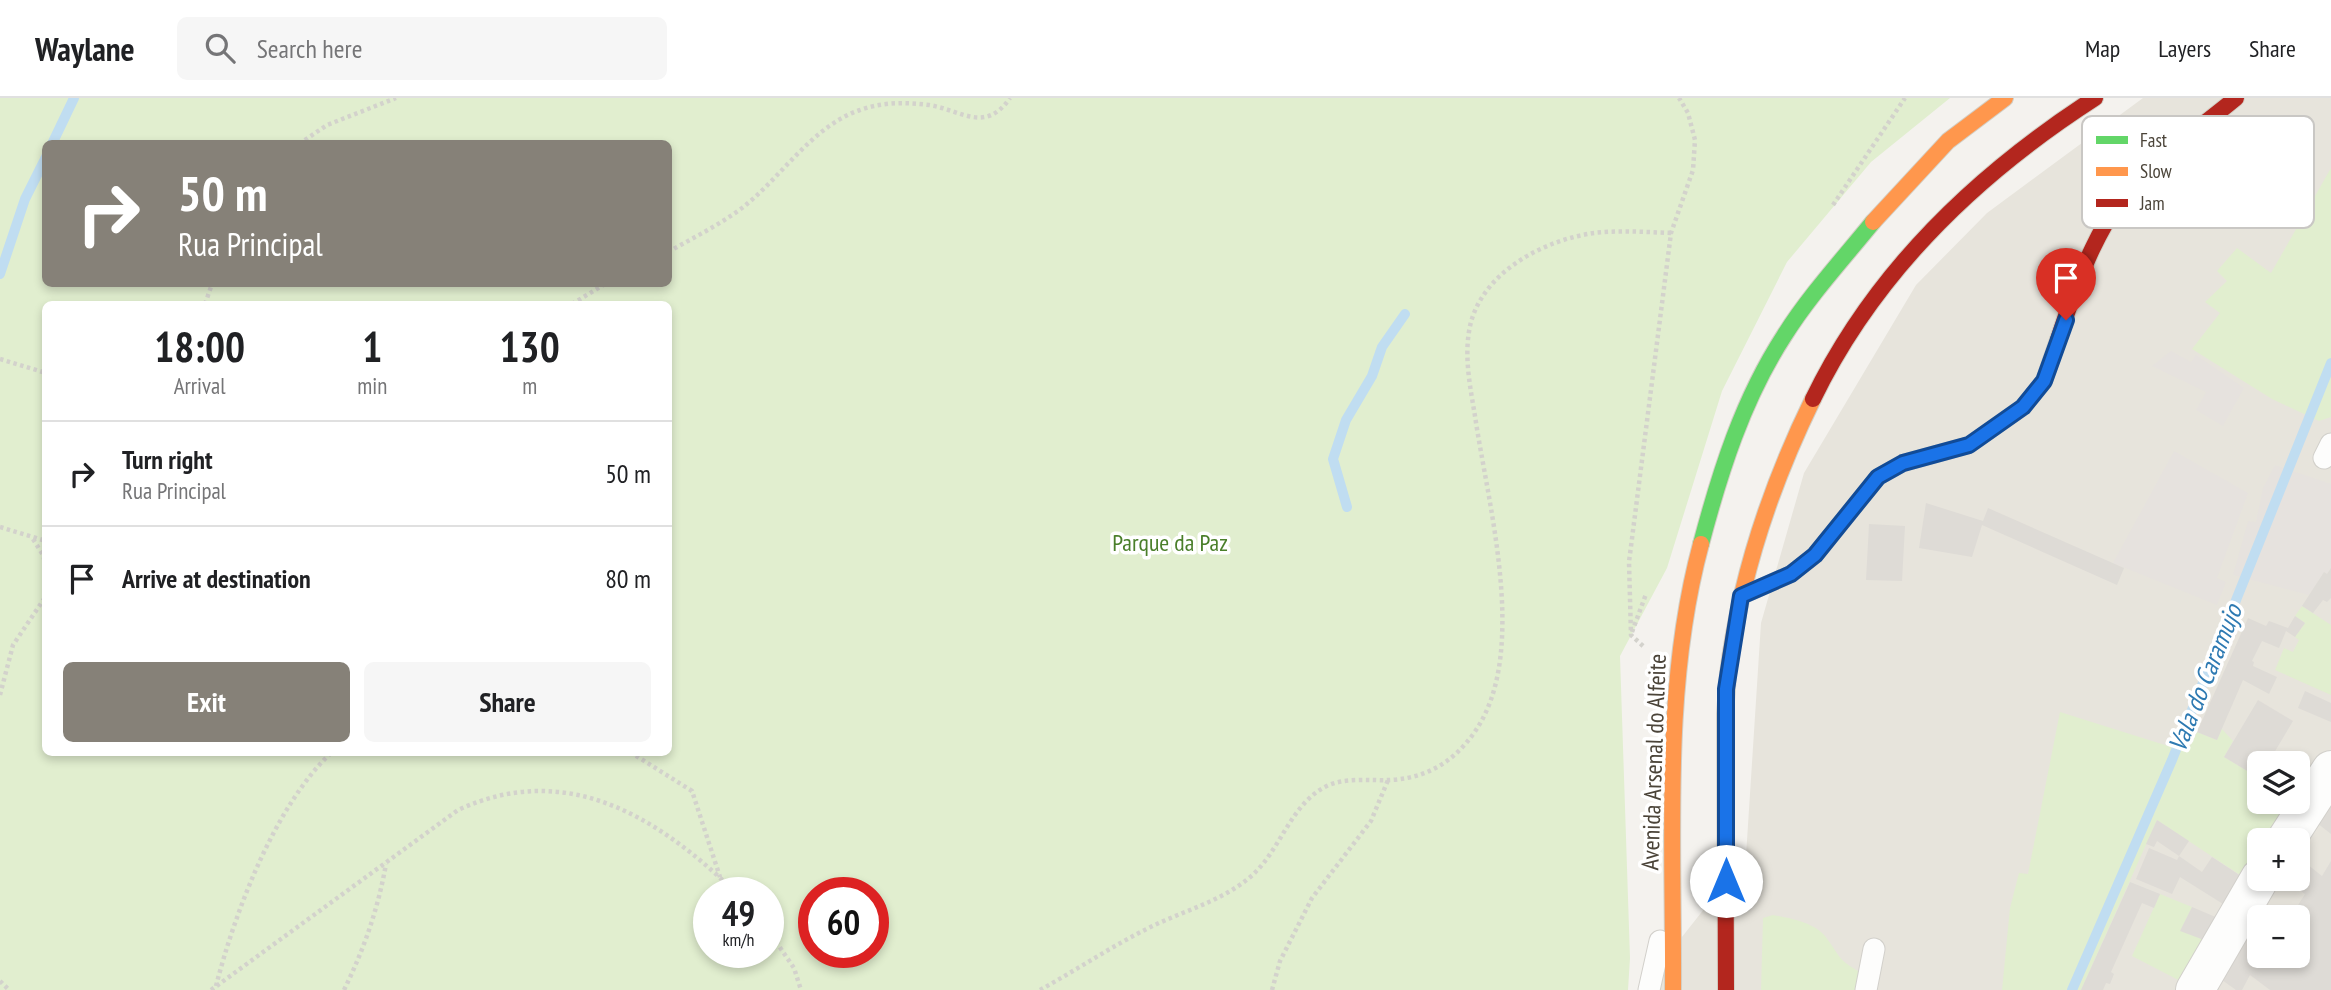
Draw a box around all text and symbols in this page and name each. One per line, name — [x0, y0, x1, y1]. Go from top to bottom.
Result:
search box — [177, 17, 667, 80]
text: Waylane — [35, 27, 135, 70]
icon: search — [201, 29, 239, 67]
text: Search here — [257, 32, 362, 65]
text: Map — [2085, 33, 2120, 64]
text: Layers — [2158, 33, 2211, 64]
text: Share — [2249, 33, 2296, 64]
legend — [2082, 116, 2314, 228]
text: Fast — [2140, 128, 2168, 152]
text: Slow — [2140, 159, 2173, 183]
text: 50 m — [178, 161, 267, 225]
icon: right — [63, 168, 154, 259]
text: Jam — [2139, 191, 2165, 215]
text: Rua Principal — [178, 223, 323, 265]
pin — [2036, 248, 2096, 320]
icon: arrive — [2047, 259, 2085, 297]
text: 18:00 — [154, 319, 245, 374]
text: 1 — [362, 319, 382, 374]
text: 130 — [500, 319, 560, 374]
text: Arrival — [174, 371, 226, 400]
text: min — [357, 371, 387, 400]
text: m — [522, 371, 537, 400]
text: Turn right — [122, 443, 213, 476]
icon: right — [63, 455, 101, 493]
text: 50 m — [605, 457, 651, 490]
text: Rua Principal — [122, 476, 226, 505]
park label: Parque da Paz — [1112, 527, 1228, 558]
icon: arrive — [63, 560, 101, 598]
text: Arrive at destination — [122, 562, 311, 595]
text: 80 m — [605, 562, 651, 595]
water label: Vala do Caramujo — [2160, 598, 2250, 756]
street label: Avenida Arsenal do Alfeite — [1634, 653, 1673, 871]
button: Exit — [63, 662, 350, 742]
button: Share — [364, 662, 651, 742]
map controls — [2247, 751, 2310, 968]
button: layers — [2247, 751, 2310, 814]
button: + — [2247, 828, 2310, 891]
position arrow — [1689, 844, 1763, 918]
speed limit sign: 60 — [798, 877, 889, 968]
text: 49 — [722, 890, 755, 936]
button: − — [2247, 905, 2310, 968]
text: km/h — [723, 928, 754, 951]

